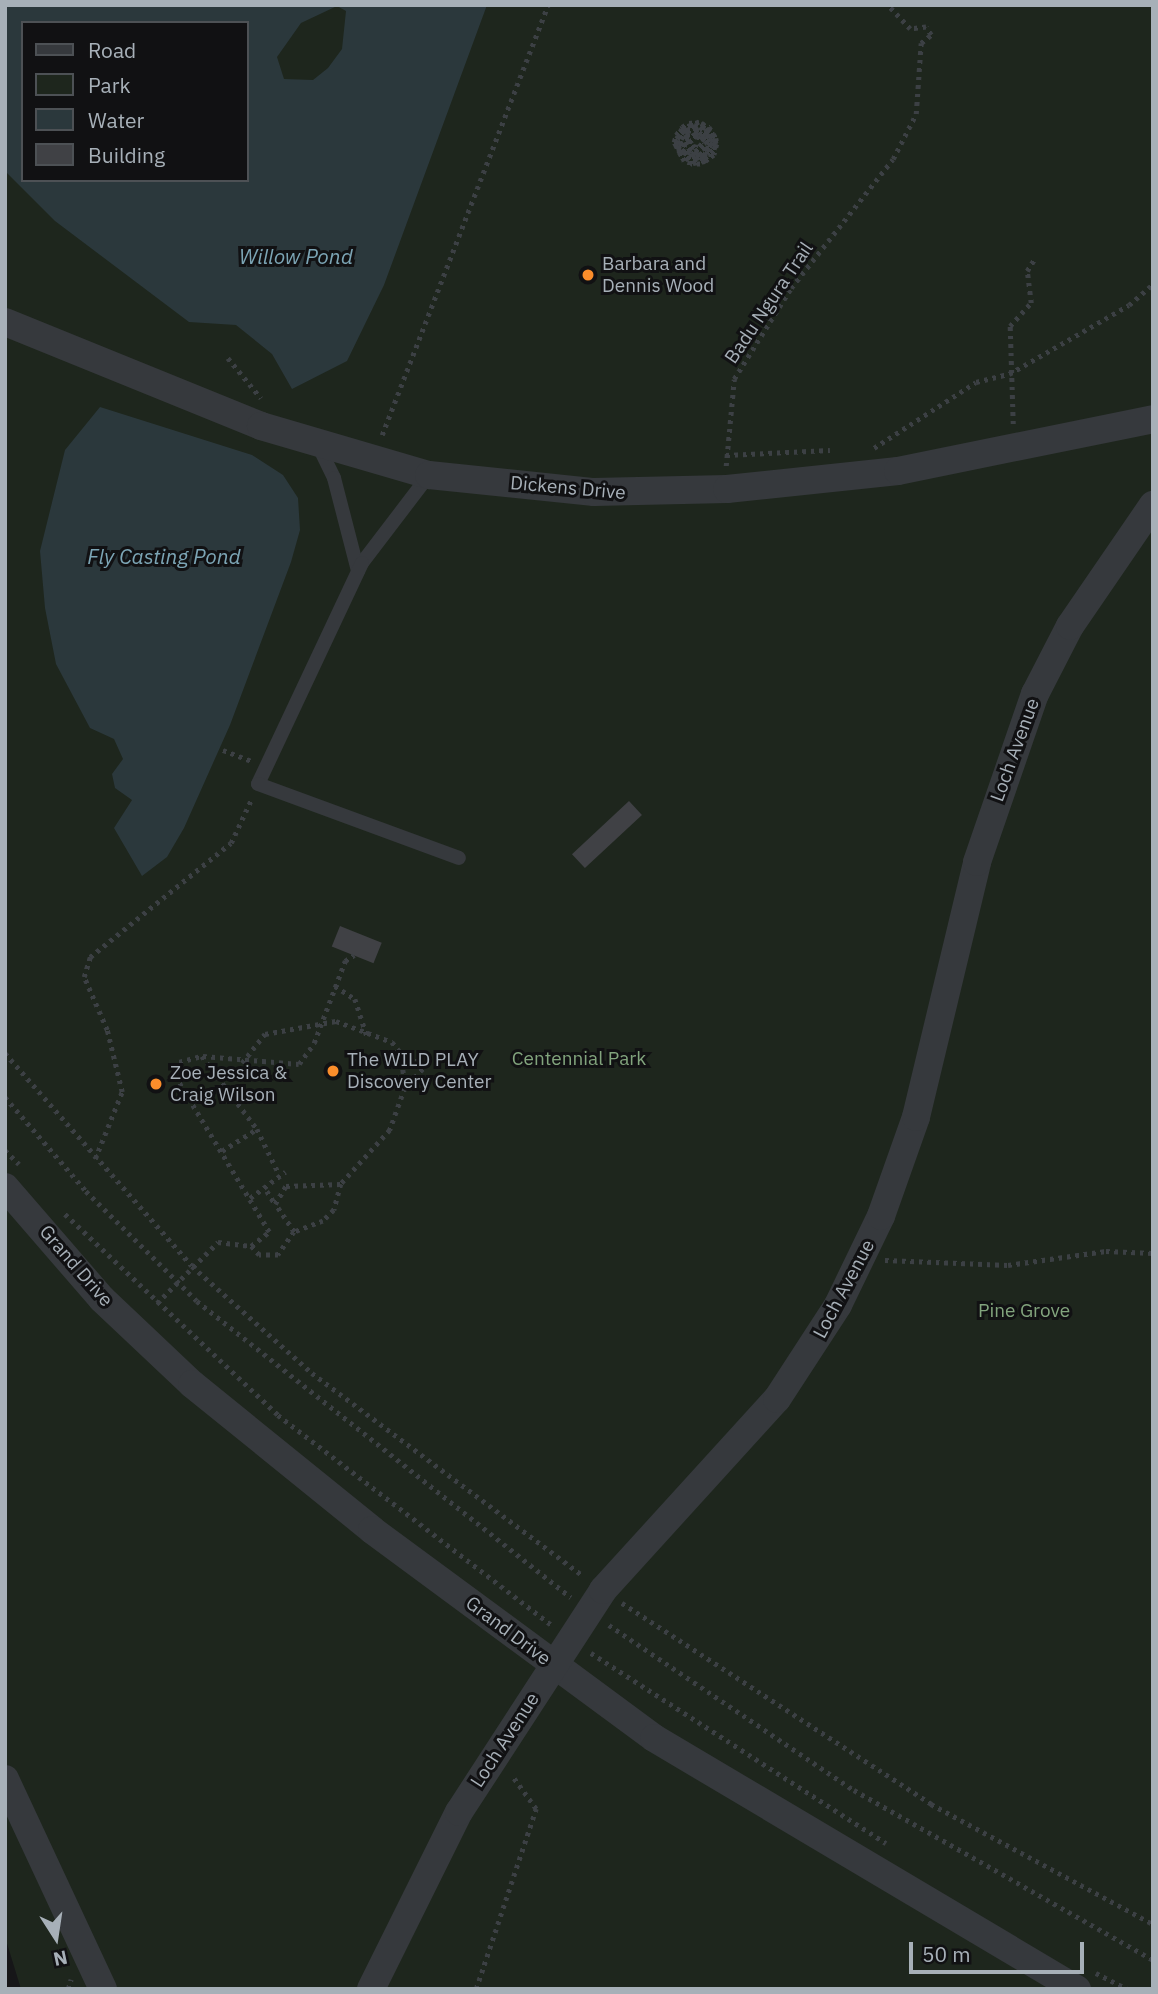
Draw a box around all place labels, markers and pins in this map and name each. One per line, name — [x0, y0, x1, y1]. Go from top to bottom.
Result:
place label: Barbara and Dennis Wood — [602, 253, 714, 297]
marker: Barbara and Dennis Wood — [580, 267, 596, 283]
place label: The WILD PLAY Discovery Center — [347, 1049, 491, 1093]
place label: Zoe Jessica & Craig Wilson — [170, 1062, 287, 1106]
marker: The WILD PLAY Discovery Center — [325, 1063, 341, 1079]
marker: Zoe Jessica & Craig Wilson — [148, 1076, 164, 1092]

